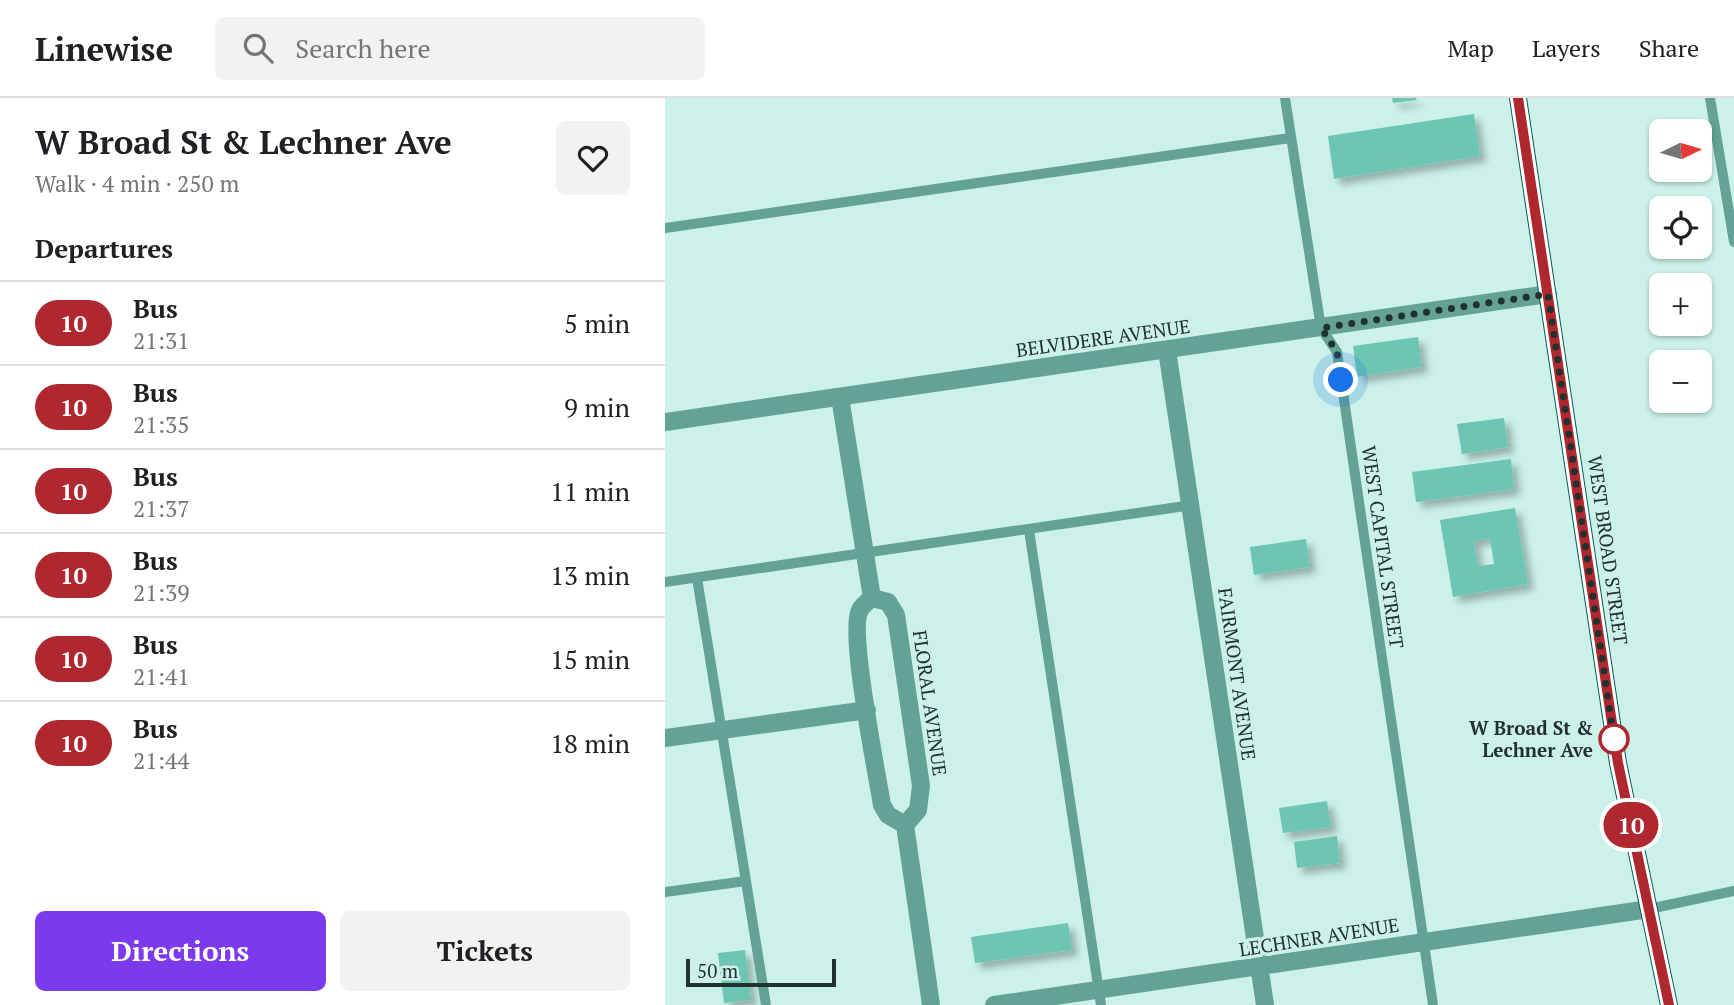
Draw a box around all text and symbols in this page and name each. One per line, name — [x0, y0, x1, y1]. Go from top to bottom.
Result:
search box — [215, 17, 705, 80]
text: Linewise — [35, 27, 173, 70]
icon: search — [239, 29, 277, 67]
text: Search here — [295, 31, 430, 65]
text: Map — [1447, 32, 1494, 64]
text: Layers — [1532, 32, 1601, 64]
text: Share — [1639, 32, 1699, 64]
north arrow — [1649, 119, 1711, 182]
map controls — [1649, 119, 1712, 413]
text: W Broad St & Lechner Ave — [35, 120, 452, 163]
button: heart — [556, 121, 630, 195]
text: Walk · 4 min · 250 m — [35, 168, 239, 199]
button: locate — [1649, 196, 1712, 259]
text: Departures — [35, 231, 173, 265]
button: + — [1649, 273, 1712, 336]
text: Bus — [133, 291, 178, 325]
text: 5 min — [564, 306, 630, 340]
text: 10 — [60, 307, 87, 339]
street label: BELVIDERE AVENUE — [1014, 313, 1192, 362]
text: 21:31 — [133, 325, 190, 356]
button: − — [1649, 350, 1712, 413]
your location — [1323, 362, 1358, 397]
text: Bus — [133, 375, 178, 409]
text: 9 min — [564, 390, 630, 424]
text: 10 — [60, 391, 87, 423]
text: 21:35 — [133, 409, 190, 440]
street label: WEST CAPITAL STREET — [1357, 444, 1410, 650]
street label: WEST BROAD STREET — [1583, 454, 1634, 646]
text: Bus — [133, 459, 178, 493]
text: 11 min — [550, 474, 630, 508]
text: 10 — [60, 475, 87, 507]
text: 21:37 — [133, 493, 190, 524]
text: Bus — [133, 543, 178, 577]
text: 13 min — [550, 558, 630, 592]
text: 10 — [60, 559, 87, 591]
text: 21:39 — [133, 577, 190, 608]
street label: FAIRMONT AVENUE — [1213, 586, 1262, 762]
text: Bus — [133, 627, 178, 661]
street label: FLORAL AVENUE — [908, 628, 953, 777]
text: 15 min — [550, 642, 630, 676]
text: 10 — [60, 643, 87, 675]
text: 21:41 — [133, 661, 190, 692]
text: Bus — [133, 711, 178, 745]
place label: W Broad St & Lechner Ave — [1469, 715, 1593, 762]
marker: W Broad St & Lechner Ave — [1599, 724, 1629, 754]
text: 18 min — [550, 726, 630, 760]
text: 10 — [60, 727, 87, 759]
text: 21:44 — [133, 745, 190, 776]
line badge: 10 — [1599, 802, 1663, 848]
text: 10 — [1617, 809, 1645, 841]
button: Directions — [35, 911, 326, 991]
button: Tickets — [340, 911, 630, 991]
street label: LECHNER AVENUE — [1237, 912, 1401, 962]
scale bar — [686, 956, 837, 988]
text: 50 m — [697, 958, 738, 983]

